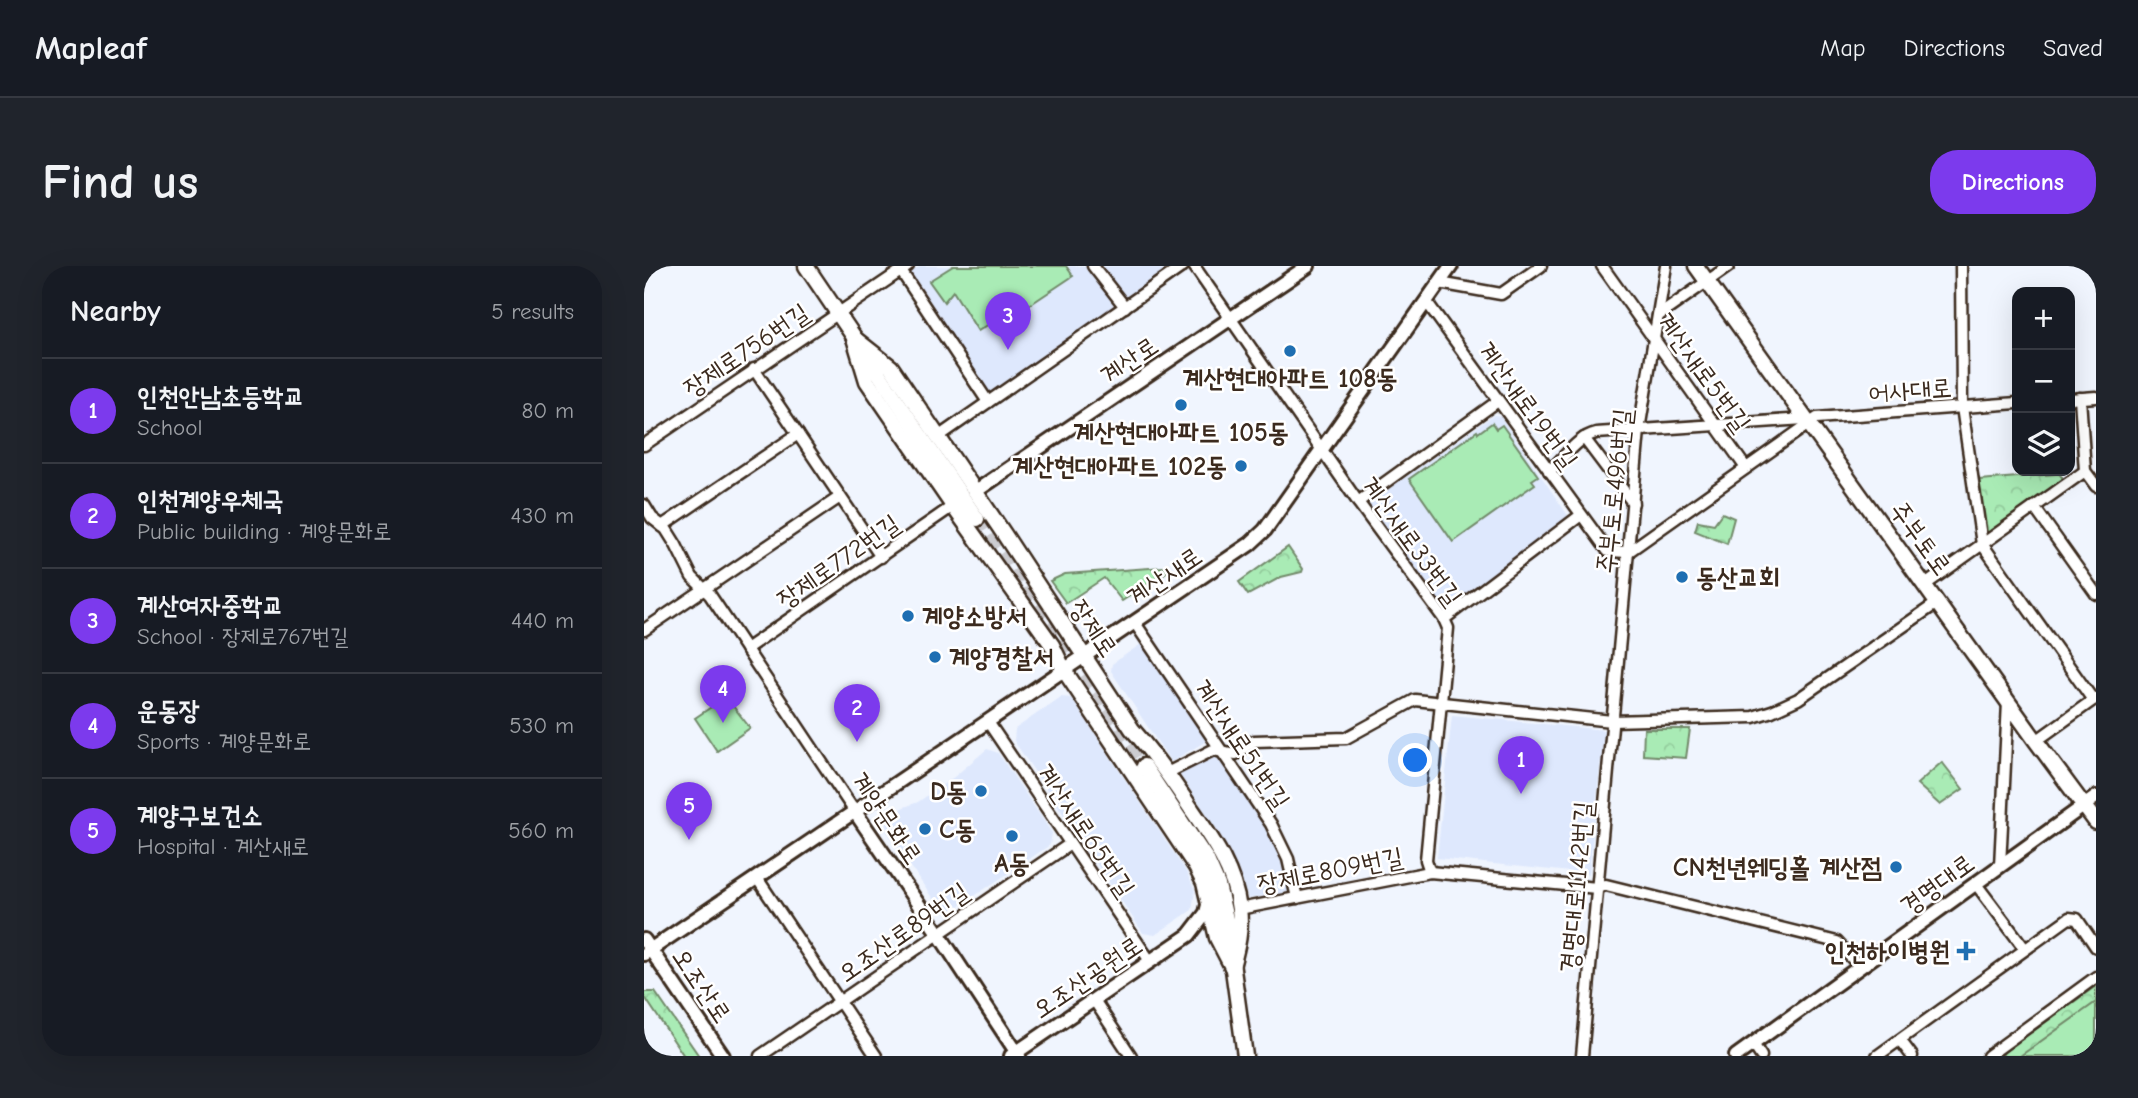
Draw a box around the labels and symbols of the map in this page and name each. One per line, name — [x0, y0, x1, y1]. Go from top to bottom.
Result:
pin: 3 — [985, 292, 1031, 350]
street label: 장제로756번길 — [678, 298, 815, 404]
street label: 계산새로5번길 — [1650, 307, 1756, 438]
street label: 계산로 — [1095, 331, 1164, 391]
street label: 계산새로19번길 — [1471, 336, 1583, 475]
marker: 계산현대아파트 108동 — [1282, 343, 1298, 359]
place label: 계산현대아파트 108동 — [1182, 364, 1398, 394]
street label: 어사대로 — [1867, 373, 1953, 409]
marker: 계산현대아파트 105동 — [1173, 397, 1189, 413]
street label: 주부토로496번길 — [1591, 407, 1639, 575]
place label: 계산현대아파트 105동 — [1073, 418, 1289, 448]
place label: 계산현대아파트 102동 — [1012, 452, 1227, 482]
marker: 계산현대아파트 102동 — [1233, 458, 1249, 474]
street label: 계산새로33번길 — [1354, 471, 1468, 612]
street label: 주부토로 — [1883, 496, 1957, 581]
street label: 장제로772번길 — [771, 509, 906, 615]
street label: 계산새로 — [1121, 541, 1208, 613]
place label: 동산교회 — [1696, 563, 1780, 593]
marker: 동산교회 — [1674, 569, 1690, 585]
street label: 장제로 — [1063, 594, 1123, 663]
place label: 계양소방서 — [922, 602, 1027, 632]
marker: 계양소방서 — [900, 608, 916, 624]
place label: 계양경찰서 — [949, 643, 1054, 673]
marker: 계양경찰서 — [927, 649, 943, 665]
pin: 4 — [700, 665, 746, 723]
street label: 계산새로51번길 — [1187, 674, 1296, 815]
pin: 2 — [834, 684, 880, 742]
pin: 1 — [1498, 736, 1544, 794]
your location — [1398, 743, 1432, 777]
street label: 계산새로65번길 — [1030, 758, 1141, 903]
street label: 계양문화로 — [844, 767, 928, 870]
place label: D동 — [930, 777, 967, 807]
pin: 5 — [666, 782, 712, 840]
marker: D동 — [973, 783, 989, 799]
street label: 경명대로1142번길 — [1555, 800, 1599, 974]
place label: C동 — [939, 815, 976, 845]
marker: C동 — [917, 821, 933, 837]
marker: A동 — [1004, 828, 1020, 844]
street label: 장제로809번길 — [1255, 842, 1406, 900]
street label: 경명대로 — [1895, 848, 1980, 922]
place label: A동 — [994, 849, 1030, 879]
place label: CN천년웨딩홀 계산점 — [1673, 853, 1882, 883]
marker: CN천년웨딩홀 계산점 — [1888, 859, 1904, 875]
street label: 오조산로89번길 — [832, 877, 975, 989]
street label: 오조산공원로 — [1027, 930, 1148, 1025]
place label: 인천하이병원 — [1824, 937, 1950, 967]
marker: 인천하이병원 — [1956, 941, 1976, 961]
street label: 오조산로 — [665, 942, 737, 1029]

